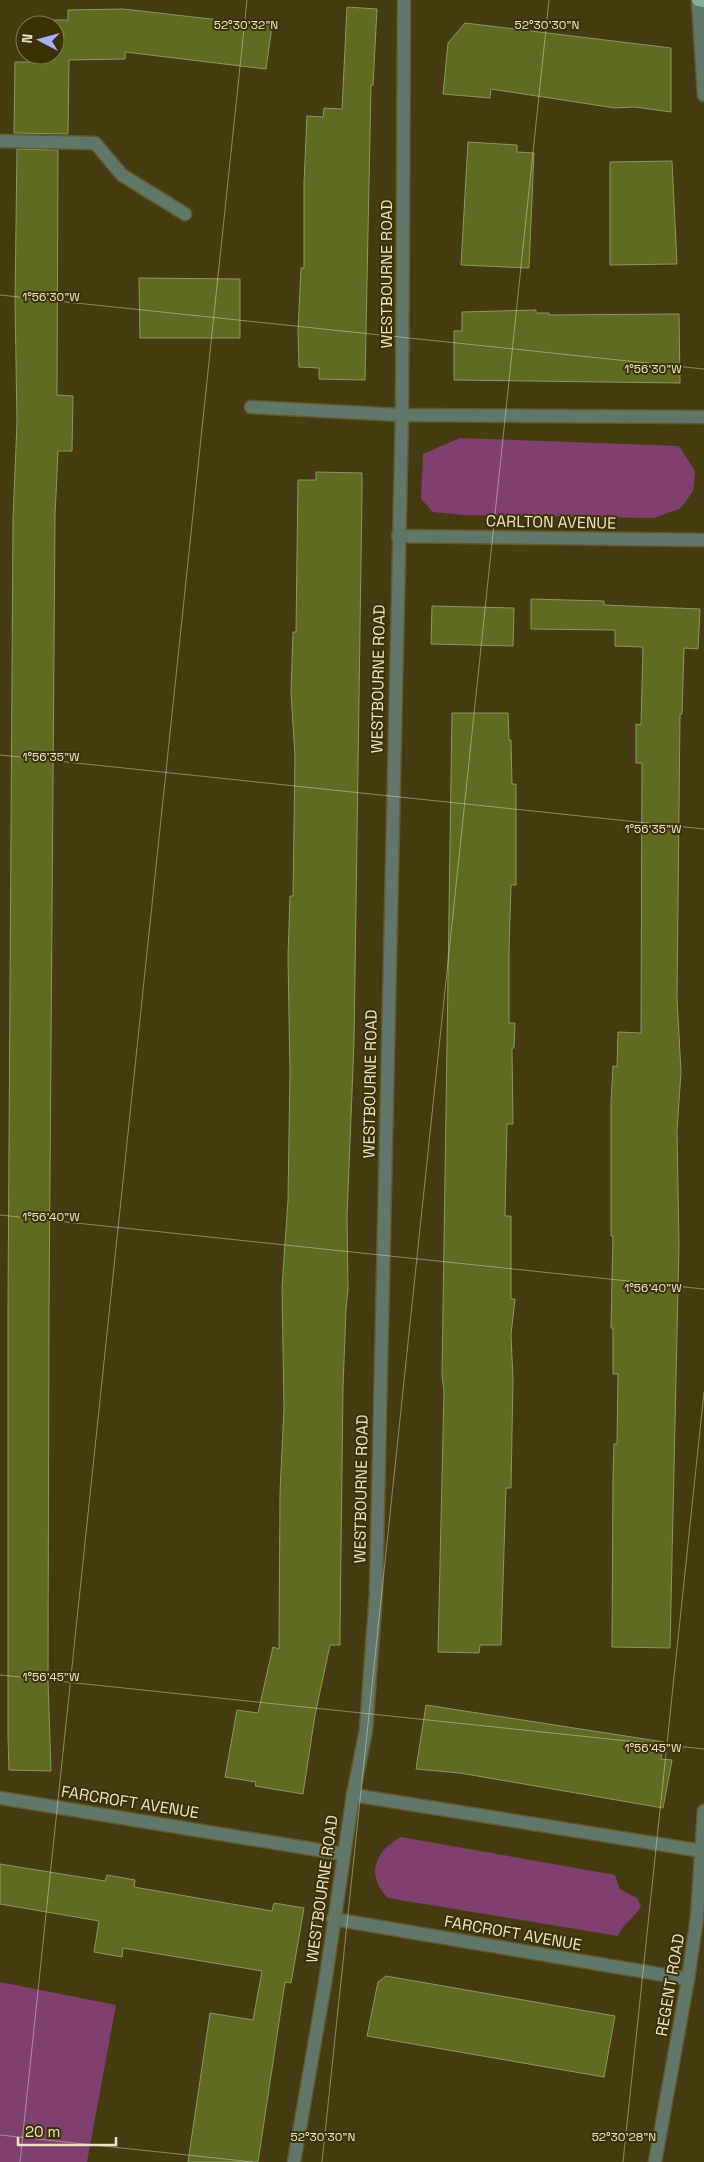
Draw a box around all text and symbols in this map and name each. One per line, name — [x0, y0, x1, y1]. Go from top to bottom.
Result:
north arrow — [15, 15, 65, 65]
text: 52°30'32"N — [214, 17, 278, 33]
text: 52°30'30"N — [515, 17, 579, 33]
text: N — [18, 33, 37, 44]
street label: WESTBOURNE ROAD — [376, 200, 397, 348]
text: 1°56'30"W — [22, 289, 80, 305]
text: 1°56'30"W — [624, 361, 682, 377]
street label: CARLTON AVENUE — [486, 510, 616, 534]
street label: WESTBOURNE ROAD — [366, 604, 390, 754]
text: 1°56'35"W — [22, 749, 80, 765]
text: 1°56'35"W — [624, 821, 682, 837]
street label: WESTBOURNE ROAD — [358, 1009, 382, 1159]
text: 1°56'40"W — [22, 1209, 80, 1225]
text: 1°56'40"W — [624, 1280, 682, 1296]
street label: WESTBOURNE ROAD — [349, 1414, 373, 1564]
text: 1°56'45"W — [23, 1669, 80, 1685]
text: 1°56'45"W — [625, 1740, 682, 1756]
street label: FARCROFT AVENUE — [60, 1781, 200, 1823]
street label: WESTBOURNE ROAD — [301, 1814, 343, 1964]
street label: FARCROFT AVENUE — [443, 1911, 583, 1955]
street label: REGENT ROAD — [651, 1932, 689, 2038]
scale bar — [18, 2114, 115, 2146]
text: 20 m — [25, 2122, 60, 2141]
text: 52°30'30"N — [291, 2129, 355, 2145]
text: 52°30'28"N — [592, 2129, 656, 2145]

